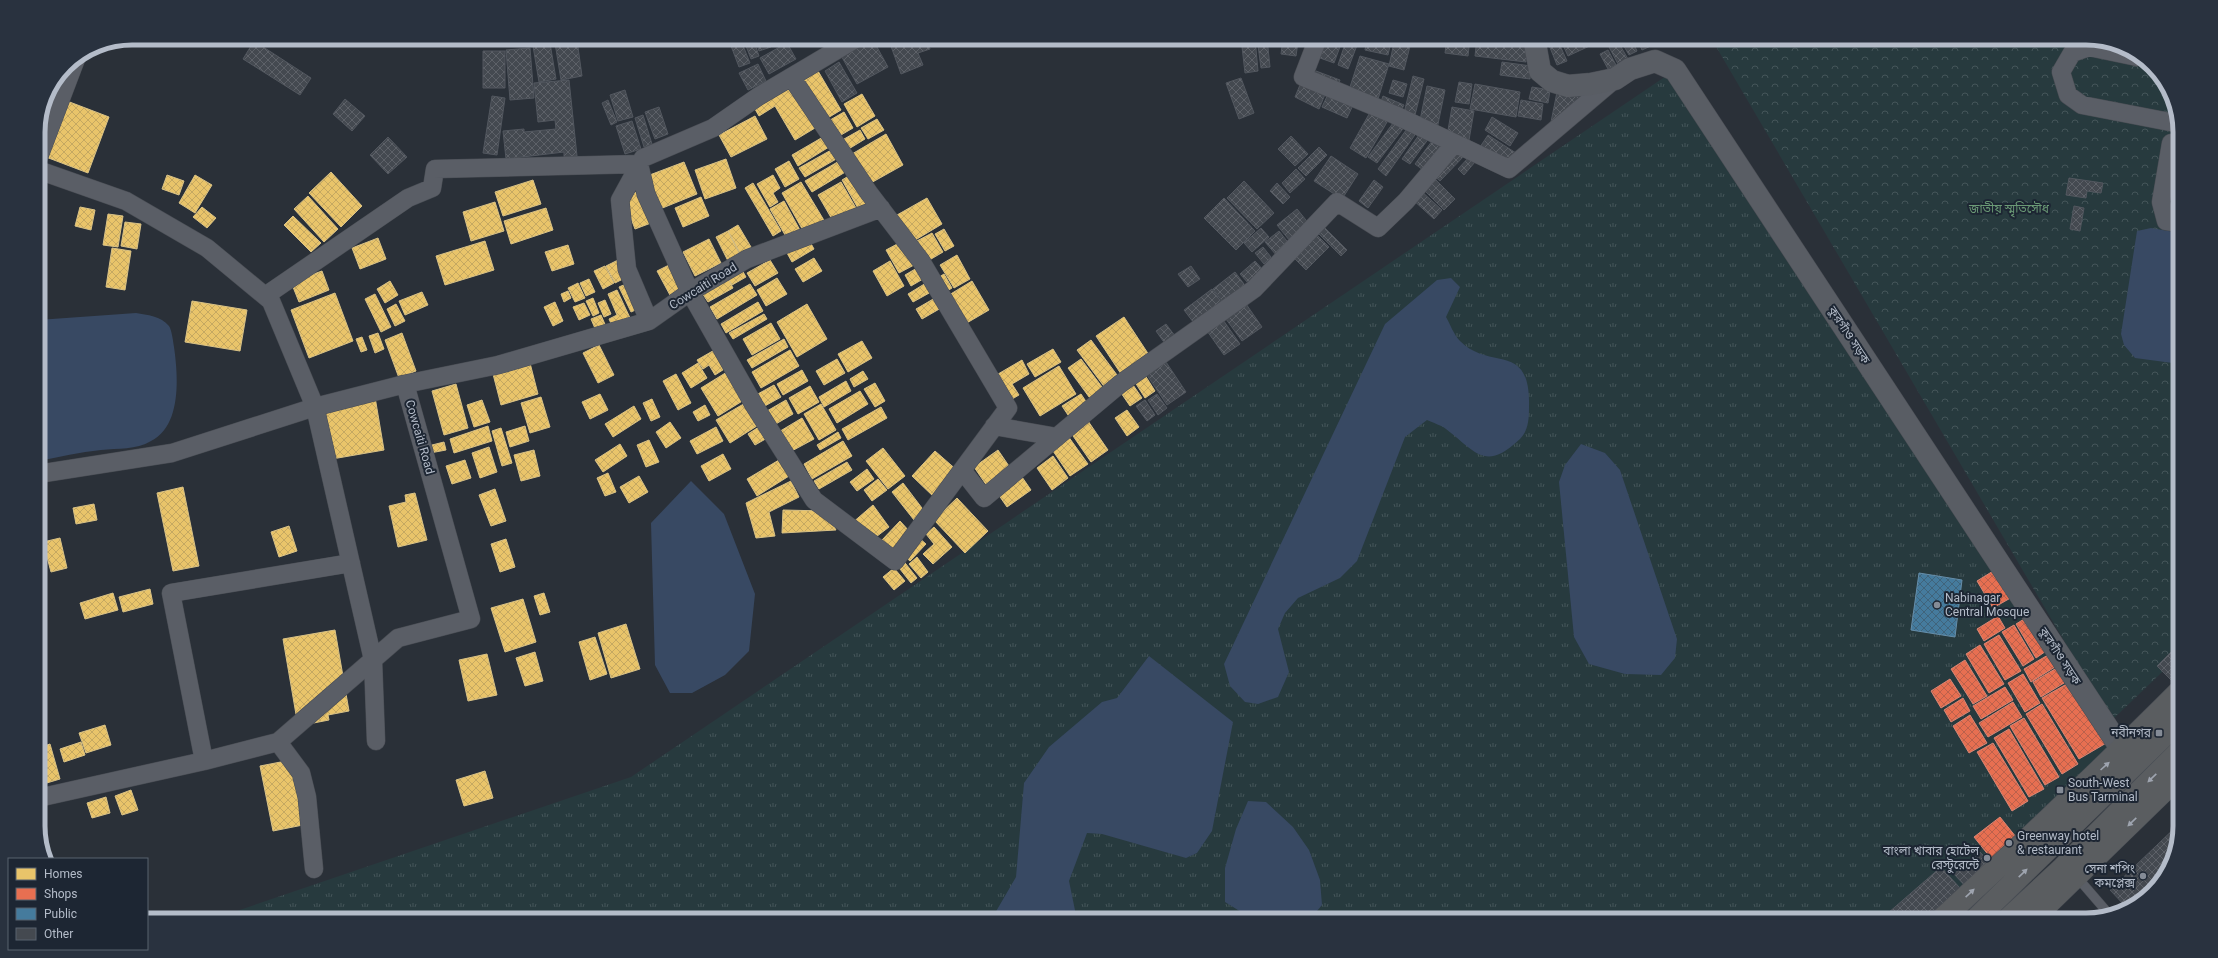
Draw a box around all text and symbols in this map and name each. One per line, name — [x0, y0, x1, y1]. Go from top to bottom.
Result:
park label: জাতীয় স্মৃতিসৌধ — [1968, 201, 2050, 218]
street label: Cowcaiti Road — [667, 260, 739, 312]
street label: কুরগাঁও সড়ক — [1824, 302, 1874, 367]
street label: Cowcaiti Road — [403, 398, 437, 476]
place label: Nabinagar Central Mosque — [1945, 591, 2029, 619]
marker: Nabinagar Central Mosque — [1932, 600, 1942, 610]
street label: কুরগাঁও সড়ক — [2035, 623, 2085, 688]
place label: নবীনগর — [2110, 725, 2152, 740]
marker: নবীনগর — [2154, 728, 2164, 738]
one-way arrow — [2100, 761, 2110, 771]
one-way arrow — [2147, 773, 2157, 783]
place label: South-West Bus Tarminal — [2068, 776, 2138, 804]
marker: South-West Bus Tarminal — [2055, 785, 2065, 795]
one-way arrow — [2127, 817, 2137, 827]
place label: Greenway hotel & restaurant — [2017, 829, 2099, 857]
marker: Greenway hotel & restaurant — [2004, 838, 2014, 848]
place label: বাংলা খাবার হোটেল রেস্টুরেন্টে — [1882, 843, 1980, 874]
marker: বাংলা খাবার হোটেল রেস্টুরেন্টে — [1982, 853, 1992, 863]
legend — [8, 858, 148, 950]
place label: সেনা শপিং কমপ্লেক্স — [2085, 861, 2136, 890]
text: Homes — [44, 867, 82, 881]
one-way arrow — [2018, 868, 2028, 878]
marker: সেনা শপিং কমপ্লেক্স — [2138, 871, 2148, 881]
text: Shops — [44, 887, 78, 901]
one-way arrow — [1964, 889, 1975, 898]
text: Public — [44, 907, 77, 921]
text: Other — [44, 927, 73, 941]

